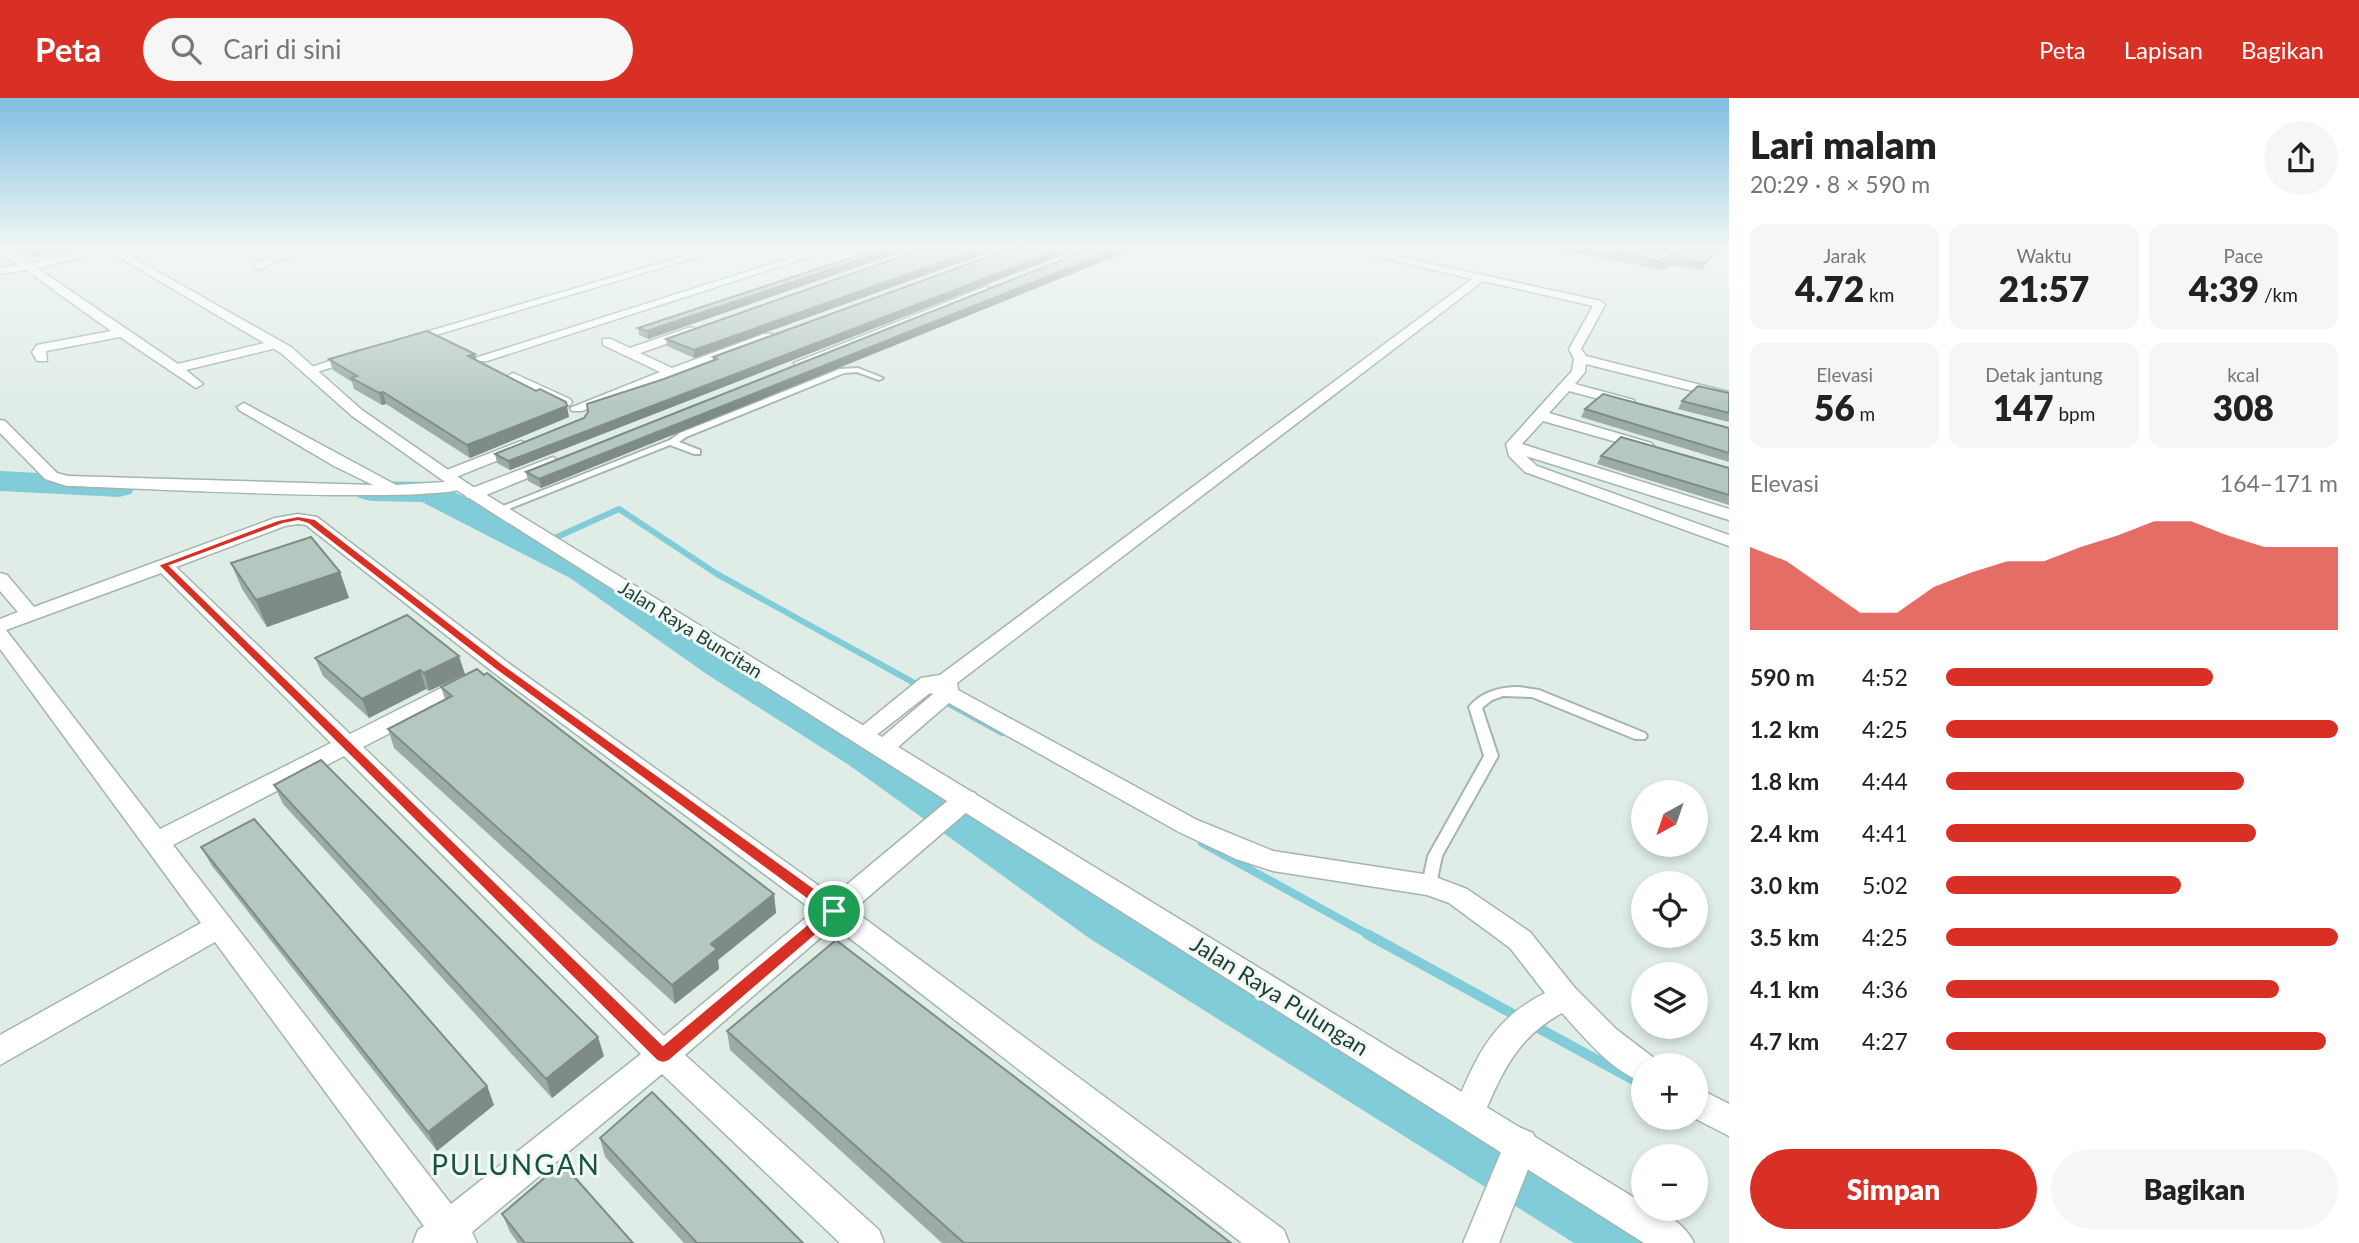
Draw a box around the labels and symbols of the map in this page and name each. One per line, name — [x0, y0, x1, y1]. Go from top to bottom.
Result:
street label: Jalan Raya Buncitan — [615, 575, 767, 683]
north arrow — [1631, 780, 1708, 858]
pin — [804, 881, 864, 941]
street label: Jalan Raya Pulungan — [1186, 929, 1374, 1061]
district label: PULUNGAN — [431, 1147, 601, 1181]

